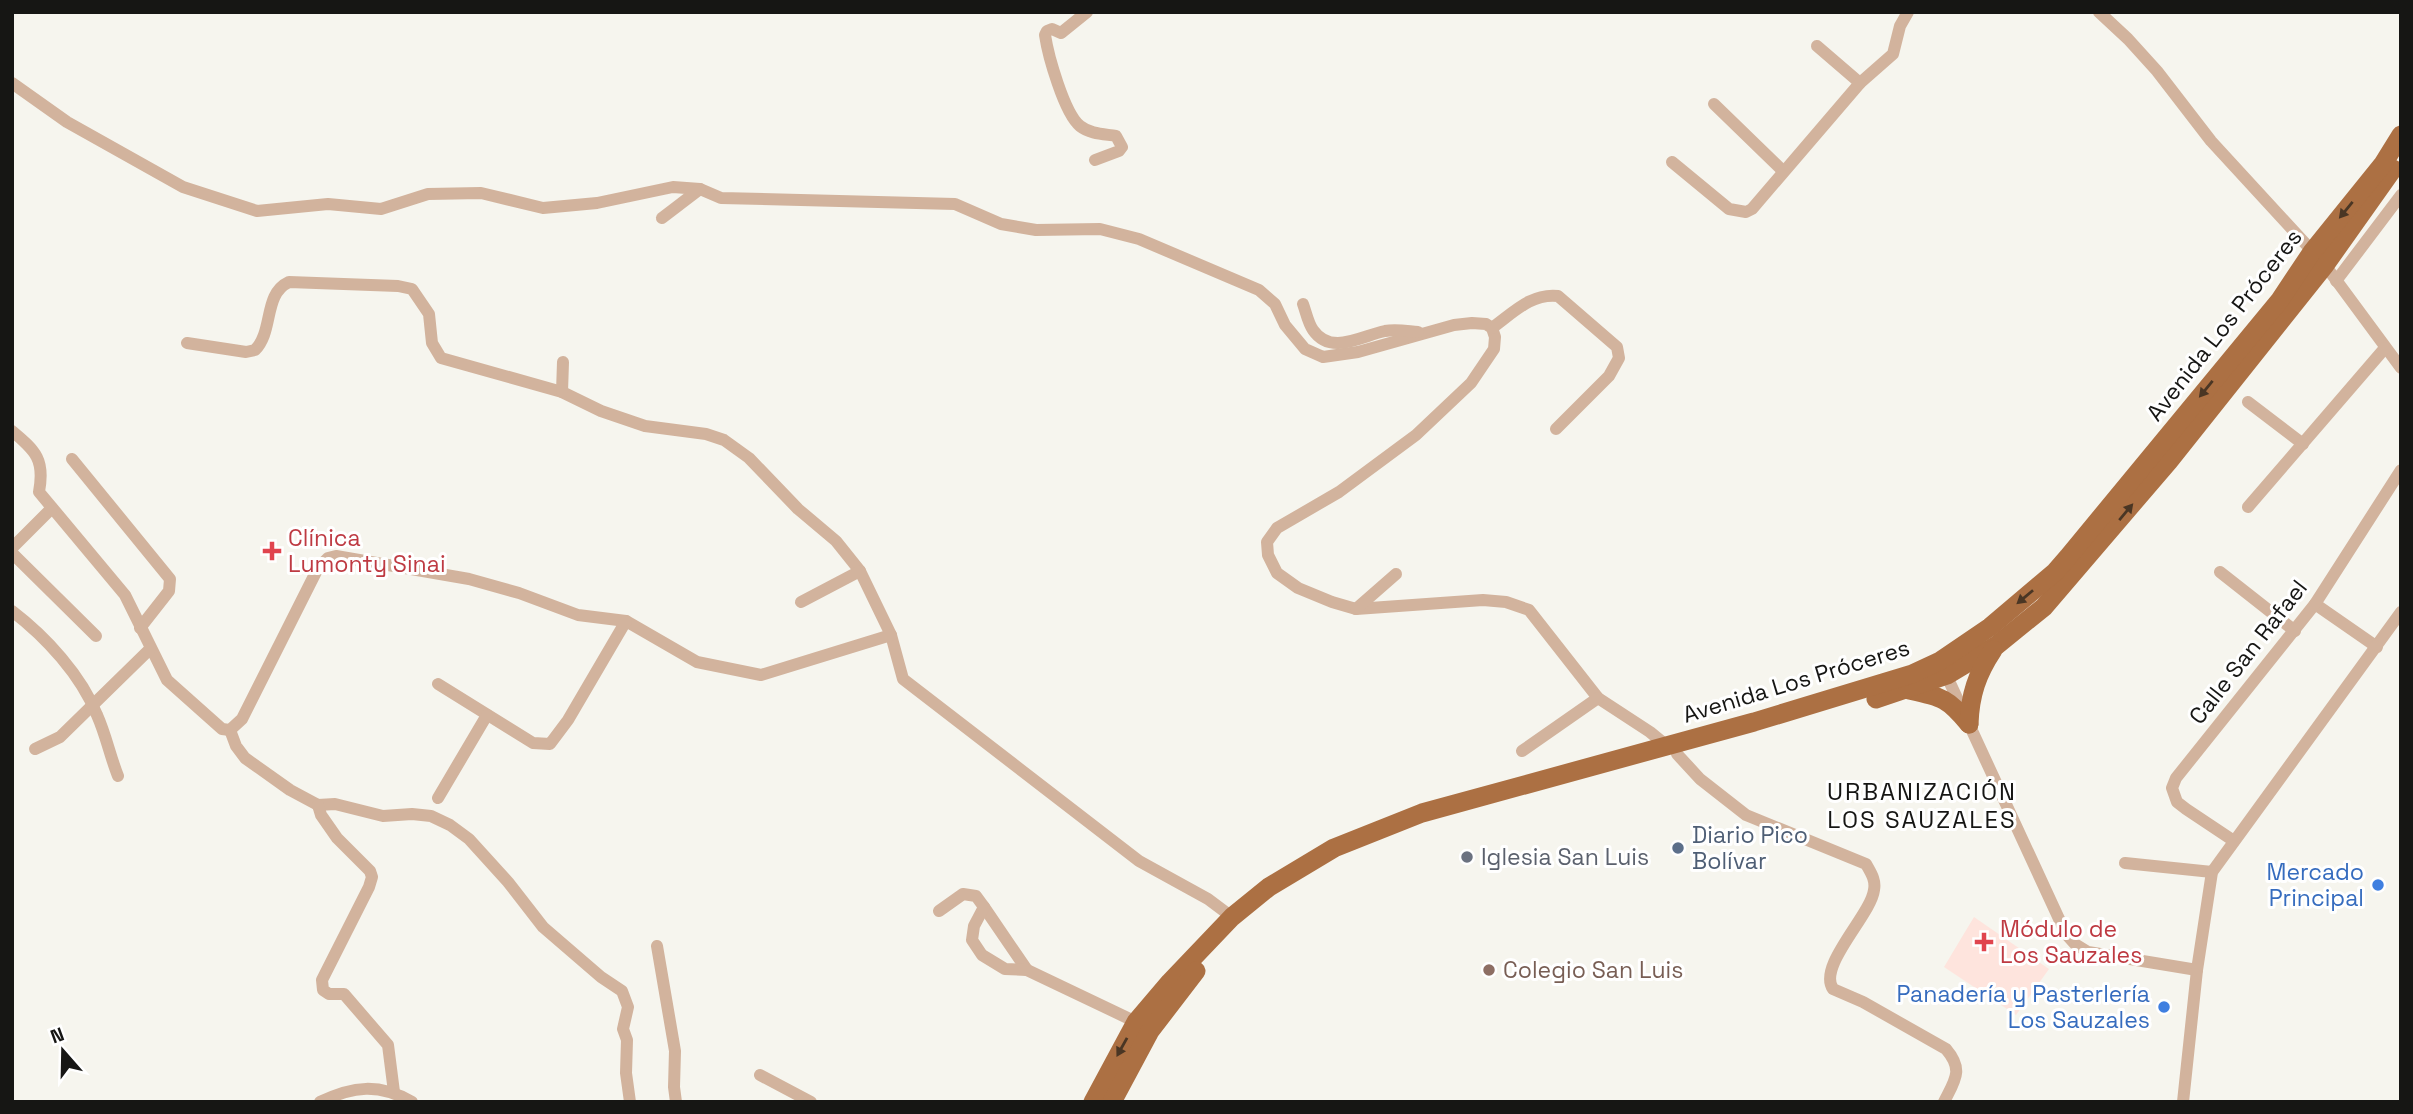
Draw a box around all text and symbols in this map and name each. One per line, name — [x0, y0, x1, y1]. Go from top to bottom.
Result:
one-way arrow — [2339, 201, 2354, 218]
street label: Avenida Los Próceres — [2140, 223, 2308, 427]
one-way arrow — [2199, 380, 2214, 398]
one-way arrow — [2118, 503, 2133, 520]
place label: Clínica Lumonty Sinai — [288, 523, 446, 579]
marker: Clínica Lumonty Sinai — [262, 541, 282, 561]
street label: Calle San Rafael — [2182, 574, 2314, 730]
one-way arrow — [2017, 589, 2034, 604]
street label: Avenida Los Próceres — [1679, 632, 1913, 730]
district label: URBANIZACIÓN LOS SAUZALES — [1827, 776, 2017, 835]
place label: Diario Pico Bolívar — [1692, 820, 1808, 876]
marker: Diario Pico Bolívar — [1670, 840, 1686, 856]
place label: Iglesia San Luis — [1481, 842, 1649, 872]
marker: Iglesia San Luis — [1459, 849, 1475, 865]
place label: Mercado Principal — [2267, 857, 2364, 913]
marker: Mercado Principal — [2370, 877, 2386, 893]
place label: Módulo de Los Sauzales — [2000, 914, 2142, 970]
marker: Módulo de Los Sauzales — [1974, 932, 1994, 952]
place label: Colegio San Luis — [1503, 955, 1683, 985]
marker: Colegio San Luis — [1481, 962, 1497, 978]
place label: Panadería y Pasterlería Los Sauzales — [1897, 979, 2150, 1035]
marker: Panadería y Pasterlería Los Sauzales — [2156, 999, 2172, 1015]
north arrow — [28, 1016, 98, 1086]
text: N — [47, 1022, 68, 1049]
one-way arrow — [1116, 1037, 1128, 1057]

